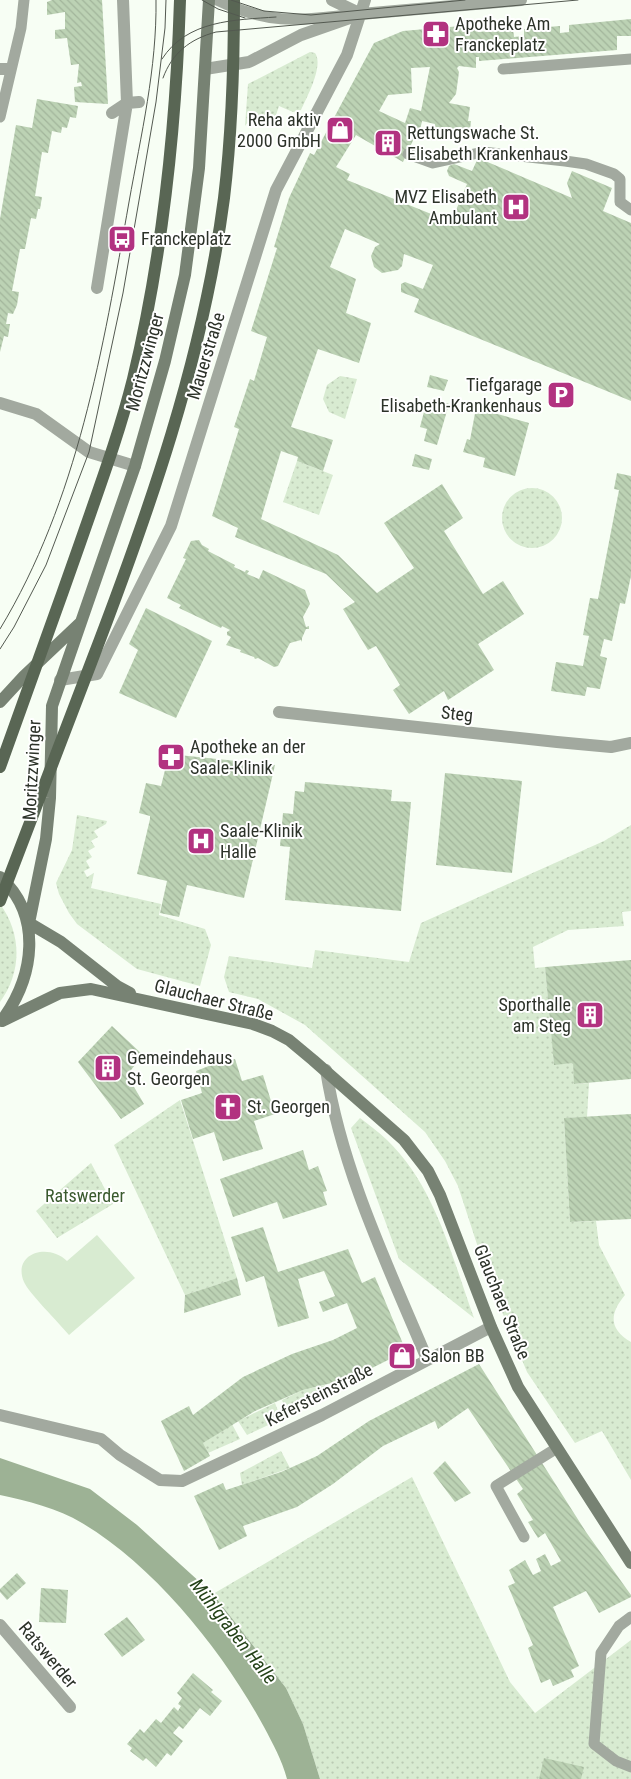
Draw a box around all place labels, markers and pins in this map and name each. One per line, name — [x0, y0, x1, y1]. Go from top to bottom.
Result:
place label: Apotheke Am Franckeplatz — [455, 13, 550, 55]
pharmacy icon: Apotheke Am Franckeplatz — [421, 19, 451, 49]
place label: Reha aktiv 2000 GmbH — [237, 109, 321, 151]
shop icon: Reha aktiv 2000 GmbH — [325, 115, 355, 145]
place label: Rettungswache St. Elisabeth Krankenhaus — [407, 122, 568, 164]
building icon: Rettungswache St. Elisabeth Krankenhaus — [373, 128, 403, 158]
place label: MVZ Elisabeth Ambulant — [394, 186, 497, 228]
hospital icon: MVZ Elisabeth Ambulant — [501, 192, 531, 222]
bus stop icon: Franckeplatz — [107, 224, 137, 254]
place label: Franckeplatz — [141, 228, 232, 249]
place label: Tiefgarage Elisabeth-Krankenhaus — [381, 374, 542, 416]
parking icon: Tiefgarage Elisabeth-Krankenhaus — [546, 380, 576, 410]
place label: Apotheke an der Saale-Klinik — [190, 736, 306, 778]
pharmacy icon: Apotheke an der Saale-Klinik — [156, 742, 186, 772]
place label: Saale-Klinik Halle — [220, 820, 303, 862]
hospital icon: Saale-Klinik Halle — [186, 826, 216, 856]
place label: Sporthalle am Steg — [498, 994, 571, 1036]
building icon: Sporthalle am Steg — [575, 1000, 605, 1030]
place label: Gemeindehaus St. Georgen — [127, 1047, 233, 1089]
building icon: Gemeindehaus St. Georgen — [93, 1053, 123, 1083]
church icon: St. Georgen — [213, 1092, 243, 1122]
place label: St. Georgen — [247, 1096, 330, 1117]
shop icon: Salon BB — [387, 1341, 417, 1371]
place label: Salon BB — [421, 1345, 485, 1366]

